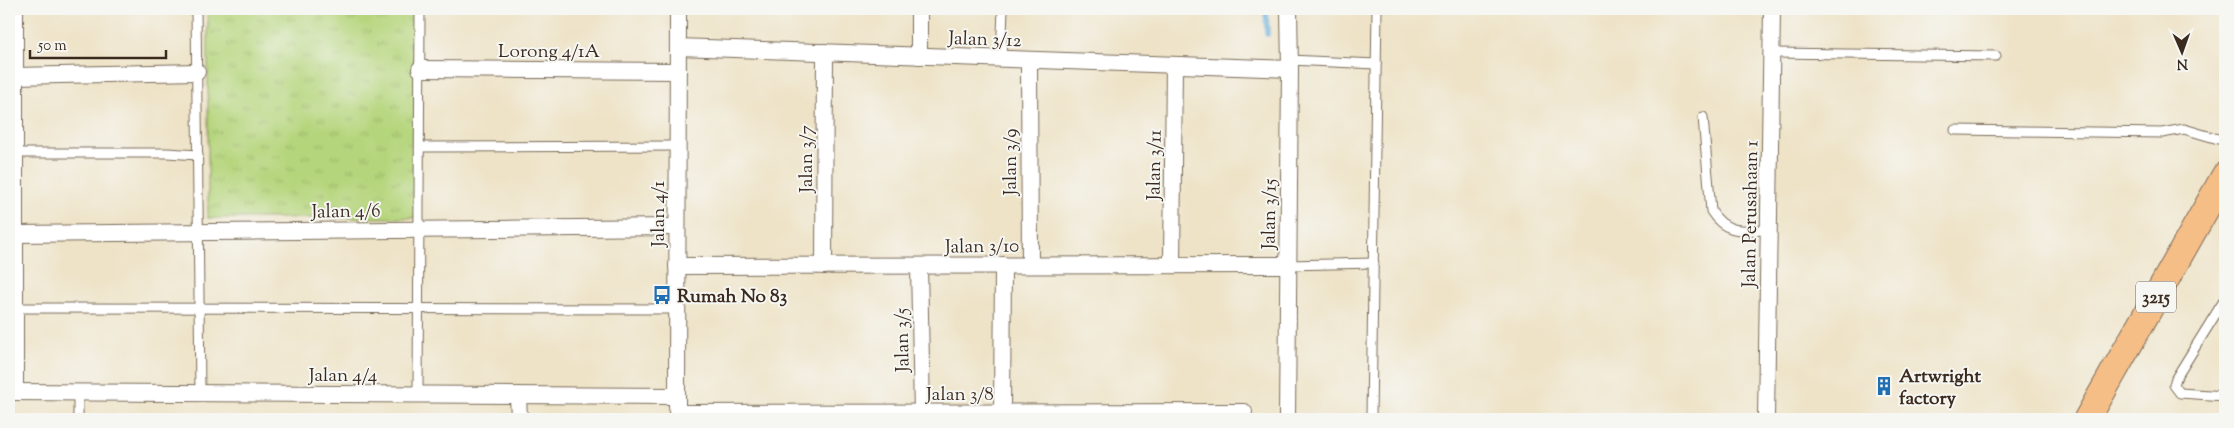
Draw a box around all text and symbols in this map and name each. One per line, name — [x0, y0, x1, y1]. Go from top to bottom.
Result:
street label: Jalan 3/12 — [947, 26, 1022, 55]
scale bar — [30, 28, 166, 60]
north arrow — [2156, 28, 2206, 78]
text: 50 m — [37, 36, 67, 57]
street label: Lorong 4/1A — [498, 39, 600, 66]
text: N — [2176, 53, 2188, 73]
street label: Jalan 3/7 — [794, 125, 821, 194]
street label: Jalan 3/9 — [998, 129, 1025, 196]
street label: Jalan 3/11 — [1141, 129, 1170, 202]
street label: Jalan Perusahaan 1 — [1737, 140, 1766, 289]
street label: Jalan 3/15 — [1256, 178, 1285, 251]
street label: Jalan 4/1 — [646, 180, 673, 248]
street label: Jalan 4/6 — [310, 198, 381, 227]
street label: Jalan 3/10 — [944, 233, 1019, 262]
road number: 3215 — [2136, 282, 2176, 312]
bus stop icon: Rumah No 83 — [651, 284, 673, 306]
place label: Rumah No 83 — [677, 284, 788, 311]
street label: Jalan 3/5 — [889, 307, 918, 373]
street label: Jalan 4/4 — [308, 363, 378, 390]
place label: Artwright factory — [1899, 364, 1982, 413]
building icon: Artwright factory — [1873, 375, 1895, 397]
street label: Jalan 3/8 — [925, 382, 994, 409]

